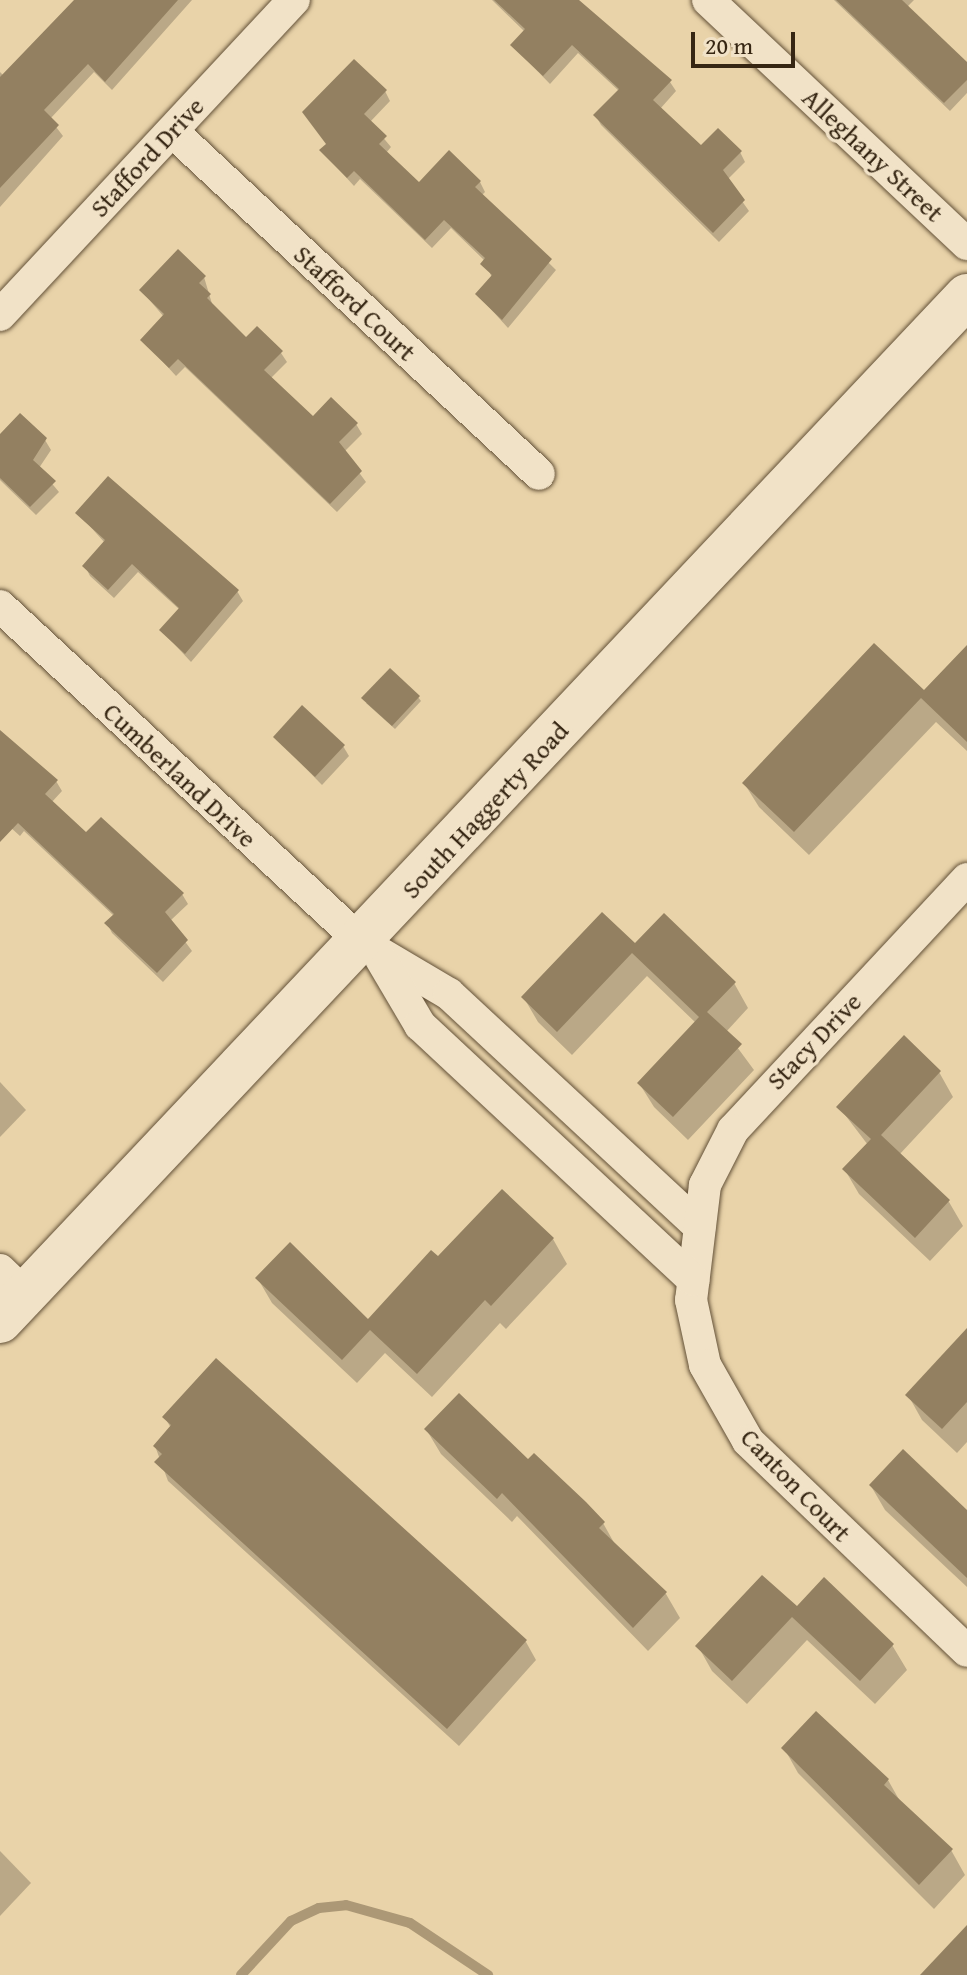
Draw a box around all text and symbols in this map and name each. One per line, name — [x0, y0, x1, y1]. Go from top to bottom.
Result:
scale bar — [695, 16, 799, 66]
text: 20 m — [705, 28, 753, 63]
street label: Alleghany Street — [796, 82, 950, 228]
street label: Stafford Drive — [84, 91, 210, 223]
street label: Stafford Court — [287, 239, 423, 367]
street label: Cumberland Drive — [97, 696, 263, 854]
street label: South Haggerty Road — [395, 715, 575, 905]
street label: Stacy Drive — [760, 986, 868, 1096]
street label: Canton Court — [734, 1422, 858, 1548]

